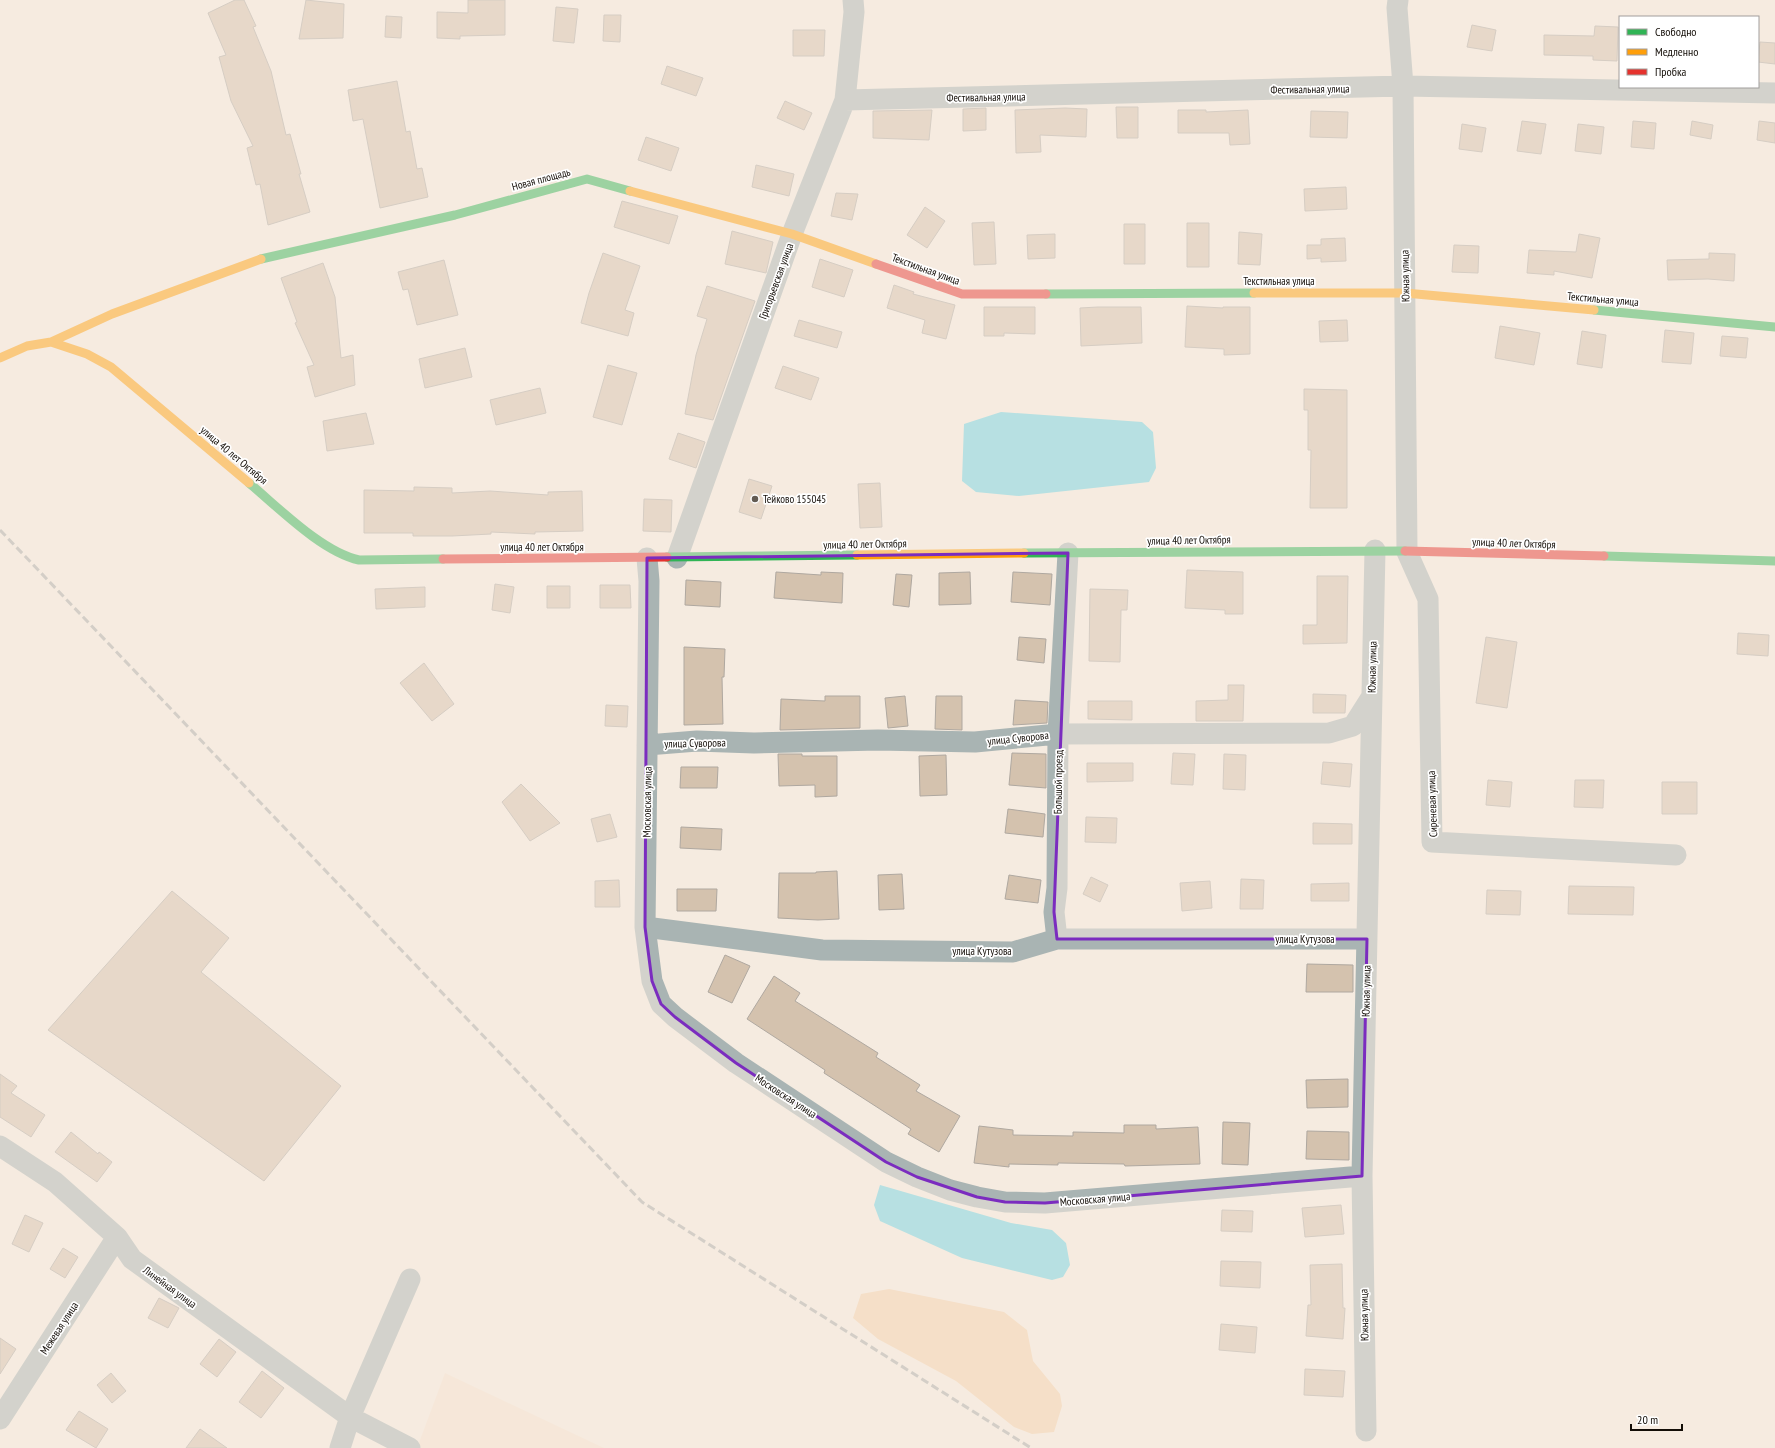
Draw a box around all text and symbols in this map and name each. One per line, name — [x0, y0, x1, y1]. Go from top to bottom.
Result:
legend — [1619, 16, 1759, 88]
text: Свободно — [1655, 24, 1697, 39]
text: Медленно — [1655, 44, 1698, 59]
text: Пробка — [1655, 64, 1687, 79]
street label: Фестивальная улица — [1270, 81, 1350, 97]
street label: Фестивальная улица — [946, 89, 1026, 105]
street label: Новая площадь — [510, 164, 572, 194]
street label: Григорьевская улица — [756, 241, 796, 321]
street label: Текстильная улица — [890, 250, 962, 288]
street label: Южная улица — [1398, 250, 1412, 302]
street label: Текстильная улица — [1243, 274, 1315, 288]
street label: Текстильная улица — [1567, 289, 1639, 309]
street label: улица 40 лет Октября — [197, 423, 271, 487]
place label: Тейково 155045 — [763, 492, 826, 506]
marker: Тейково 155045 — [750, 494, 760, 504]
street label: улица 40 лет Октября — [1147, 532, 1231, 548]
street label: улица 40 лет Октября — [1472, 535, 1556, 551]
street label: улица 40 лет Октября — [823, 536, 907, 552]
street label: улица 40 лет Октября — [500, 540, 584, 554]
street label: Южная улица — [1365, 641, 1379, 693]
street label: улица Суворова — [987, 728, 1049, 748]
street label: улица Суворова — [664, 735, 726, 751]
street label: Большой проезд — [1050, 750, 1066, 814]
street label: Московская улица — [639, 767, 655, 837]
street label: Сиреневая улица — [1424, 771, 1440, 837]
street label: улица Кутузова — [1275, 932, 1335, 946]
street label: улица Кутузова — [952, 944, 1012, 958]
street label: Южная улица — [1359, 965, 1373, 1017]
street label: Московская улица — [753, 1071, 819, 1121]
street label: Московская улица — [1059, 1189, 1131, 1209]
street label: Линейная улица — [140, 1262, 200, 1311]
street label: Южная улица — [1357, 1289, 1371, 1341]
street label: Межевая улица — [37, 1299, 81, 1357]
scale bar — [1631, 1406, 1682, 1432]
text: 20 m — [1637, 1412, 1658, 1427]

